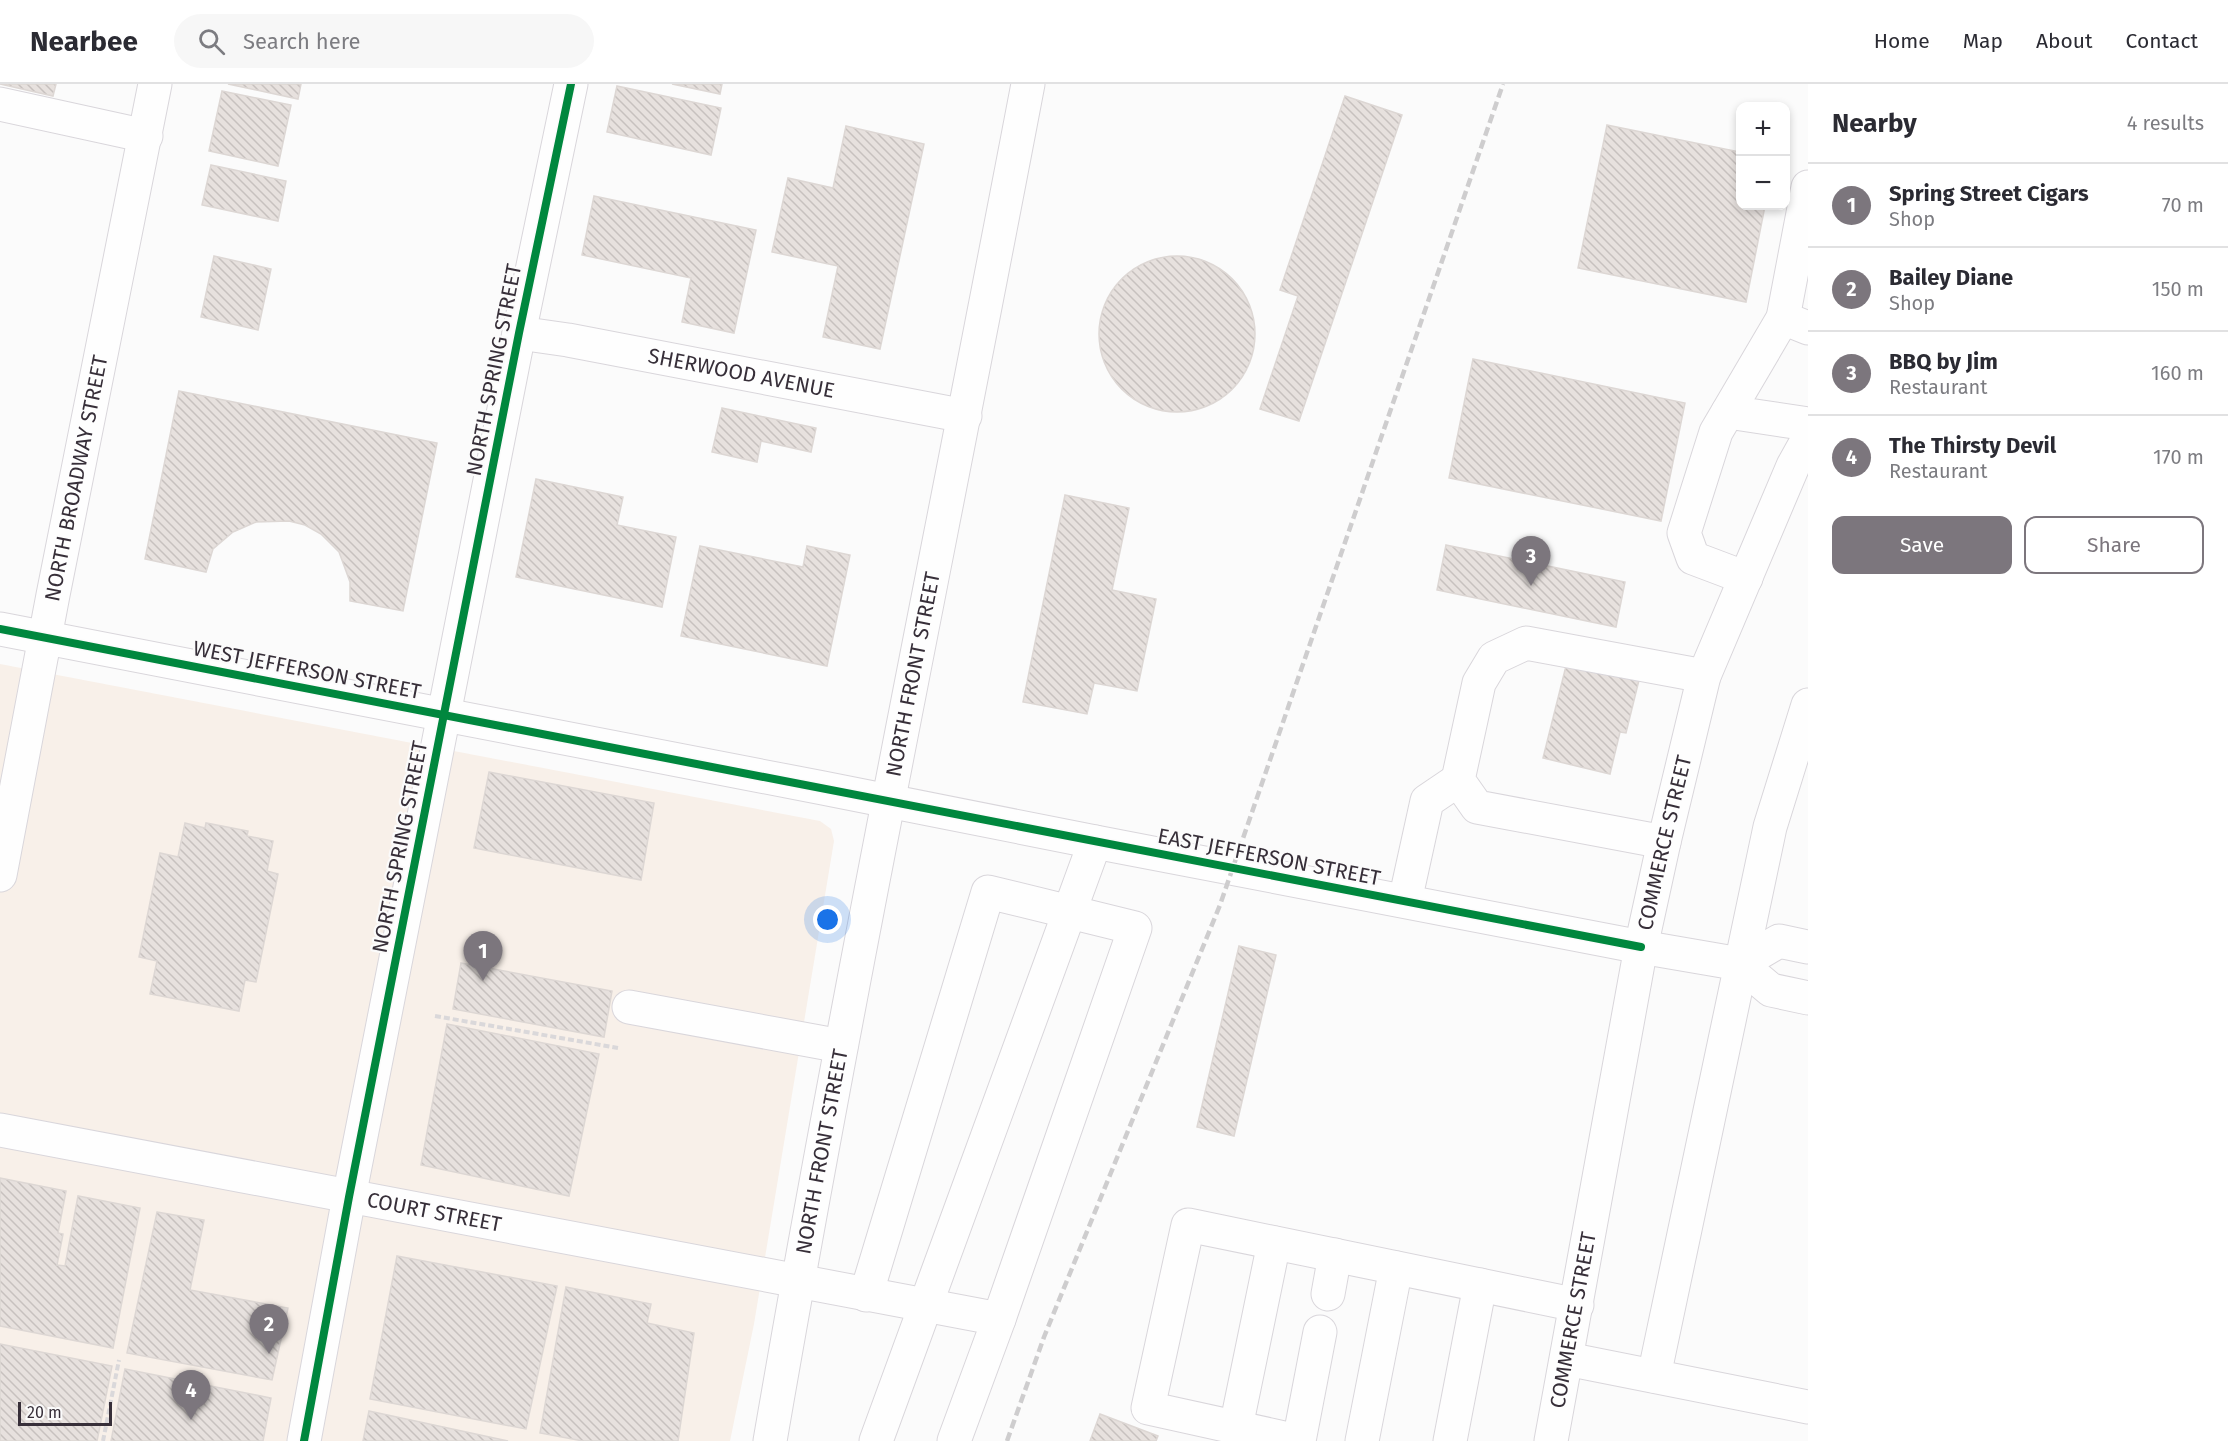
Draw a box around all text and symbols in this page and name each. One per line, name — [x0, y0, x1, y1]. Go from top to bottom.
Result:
search box — [174, 14, 594, 68]
text: Nearbee — [30, 25, 138, 58]
icon: search — [195, 25, 228, 58]
text: Search here — [243, 28, 360, 55]
text: Home — [1874, 28, 1930, 54]
text: Map — [1963, 28, 2003, 54]
text: About — [2036, 28, 2093, 54]
text: Contact — [2126, 28, 2198, 54]
map controls — [1736, 102, 1790, 210]
button: + — [1736, 102, 1790, 156]
text: Nearby — [1832, 108, 1917, 139]
text: 4 results — [2127, 111, 2204, 135]
button: − — [1736, 156, 1790, 210]
text: Spring Street Cigars — [1889, 180, 2089, 207]
text: 1 — [1847, 193, 1856, 217]
text: 70 m — [2162, 193, 2204, 217]
text: Shop — [1889, 207, 1935, 231]
street label: NORTH SPRING STREET — [461, 262, 527, 478]
text: Bailey Diane — [1889, 264, 2013, 291]
text: 2 — [1846, 277, 1857, 301]
text: 150 m — [2152, 277, 2204, 301]
text: Shop — [1889, 291, 1935, 315]
street label: SHERWOOD AVENUE — [646, 343, 837, 404]
text: BBQ by Jim — [1889, 348, 1998, 375]
street label: NORTH BROADWAY STREET — [39, 353, 114, 604]
text: 3 — [1846, 361, 1857, 385]
text: 160 m — [2151, 361, 2204, 385]
text: Restaurant — [1889, 375, 1987, 399]
text: The Thirsty Devil — [1889, 432, 2056, 459]
text: 4 — [1846, 445, 1857, 469]
text: 170 m — [2153, 445, 2204, 469]
text: Restaurant — [1889, 459, 1987, 483]
button: Save — [1832, 516, 2012, 574]
button: Share — [2024, 516, 2204, 574]
pin: 3 — [1512, 536, 1550, 586]
street label: NORTH FRONT STREET — [880, 570, 946, 779]
street label: WEST JEFFERSON STREET — [191, 635, 423, 705]
street label: NORTH SPRING STREET — [367, 739, 433, 955]
street label: COMMERCE STREET — [1632, 753, 1697, 933]
street label: EAST JEFFERSON STREET — [1155, 823, 1383, 891]
your location — [813, 905, 842, 934]
pin: 1 — [464, 932, 502, 981]
street label: NORTH FRONT STREET — [790, 1047, 854, 1256]
street label: COURT STREET — [365, 1187, 504, 1238]
street label: COMMERCE STREET — [1544, 1230, 1602, 1410]
pin: 2 — [250, 1304, 288, 1354]
pin: 4 — [172, 1370, 210, 1420]
scale bar — [18, 1399, 112, 1426]
text: 20 m — [27, 1403, 62, 1422]

